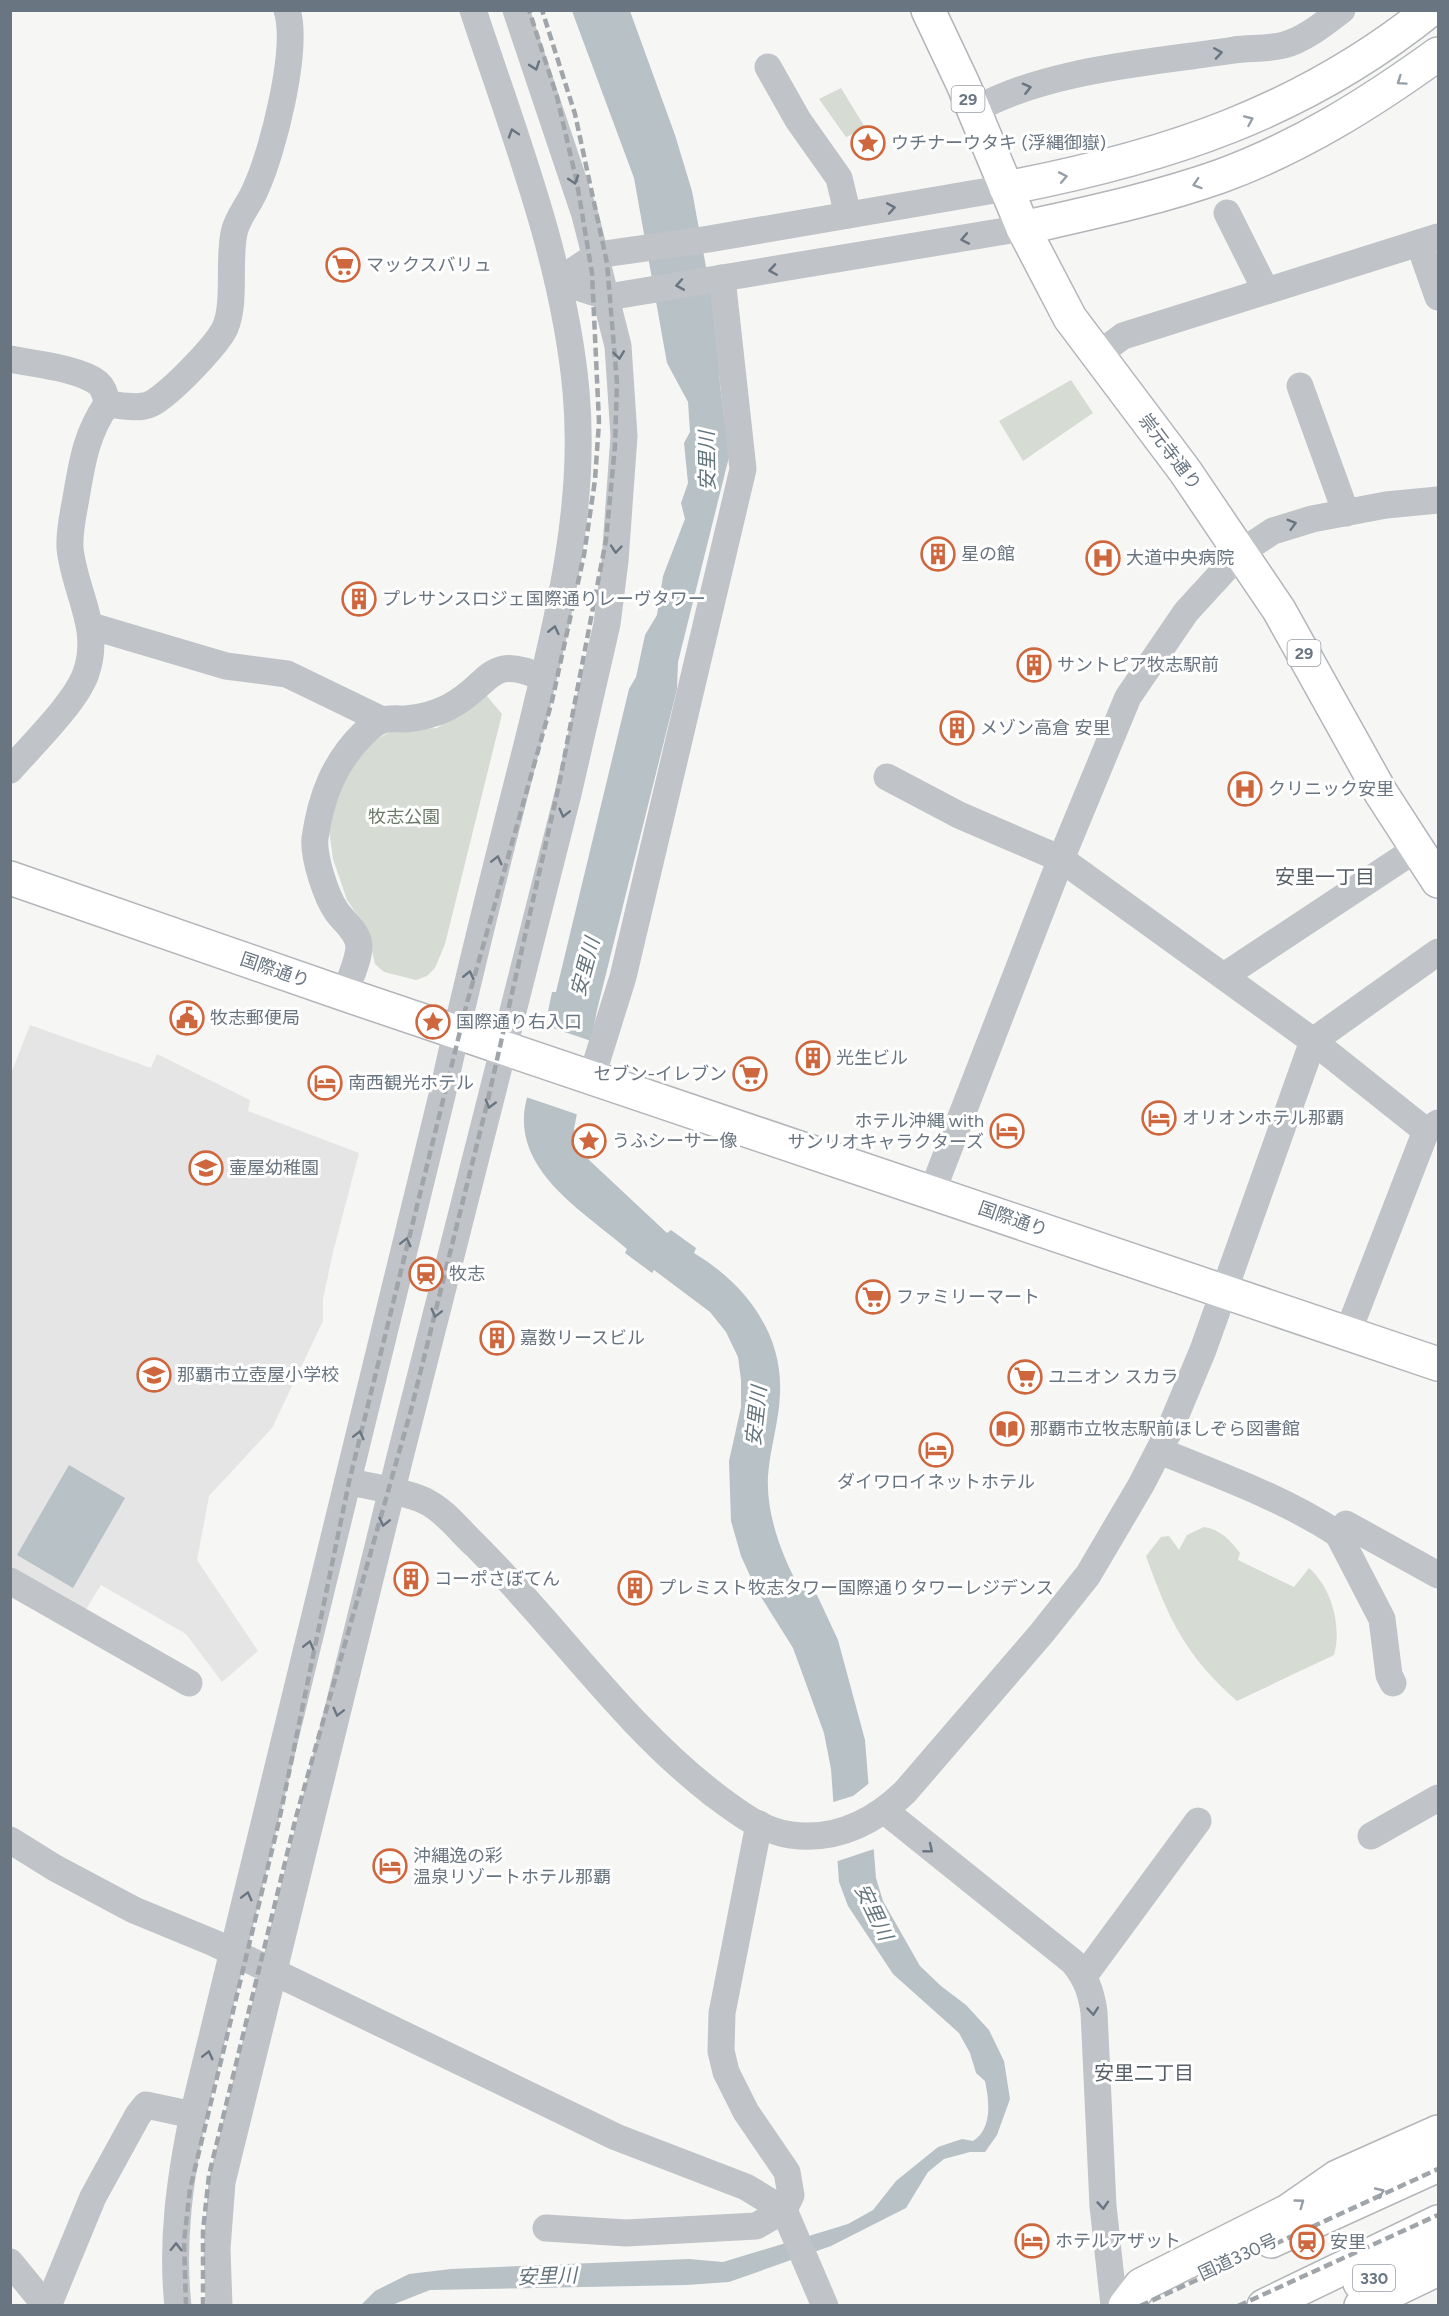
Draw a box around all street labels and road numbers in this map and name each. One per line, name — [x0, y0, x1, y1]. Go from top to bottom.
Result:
road number: 29 — [952, 86, 984, 112]
street label: 崇元寺通り — [1134, 409, 1206, 495]
road number: 29 — [1288, 640, 1320, 666]
street label: 国際通り — [237, 948, 313, 992]
street label: 国際通り — [975, 1197, 1051, 1241]
street label: 国道330号 — [1195, 2229, 1281, 2285]
road number: 330 — [1353, 2265, 1395, 2291]

